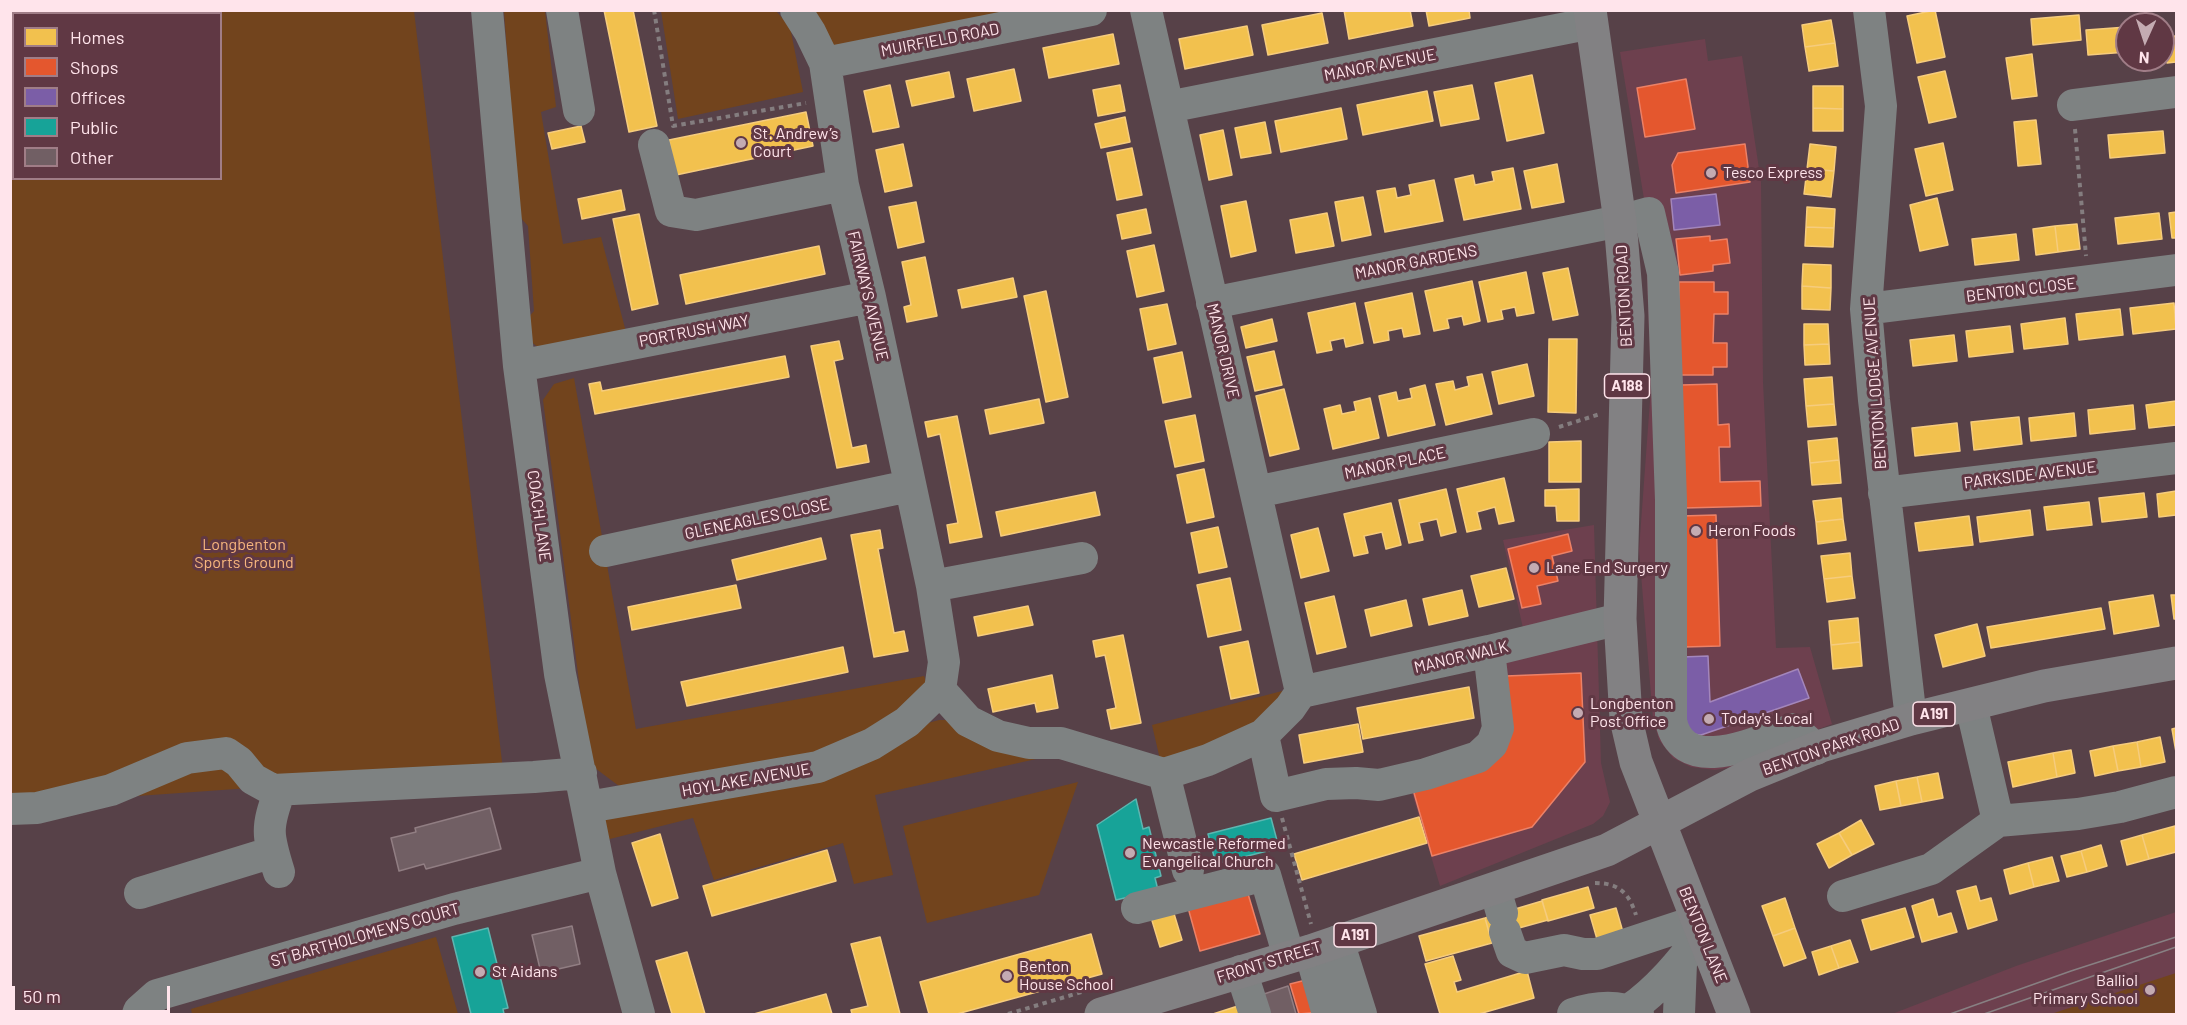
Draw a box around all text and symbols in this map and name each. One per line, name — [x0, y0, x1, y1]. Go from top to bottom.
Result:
legend — [12, 12, 222, 180]
north arrow — [2115, 12, 2175, 72]
street label: MUIRFIELD ROAD — [879, 19, 1001, 61]
text: Homes — [70, 26, 124, 48]
street label: MANOR AVENUE — [1322, 45, 1438, 85]
text: N — [2138, 49, 2150, 68]
text: Shops — [70, 56, 119, 78]
text: Offices — [70, 86, 126, 108]
text: Public — [70, 116, 118, 138]
place label: St. Andrew’s Court — [753, 124, 838, 162]
marker: St. Andrew’s Court — [734, 136, 748, 150]
text: Other — [70, 146, 113, 168]
place label: Tesco Express — [1723, 163, 1823, 183]
marker: Tesco Express — [1704, 166, 1718, 180]
street label: FAIRWAYS AVENUE — [844, 229, 892, 363]
street label: MANOR GARDENS — [1353, 241, 1479, 283]
street label: BENTON ROAD — [1612, 244, 1636, 348]
street label: BENTON CLOSE — [1965, 274, 2077, 306]
street label: BENTON LODGE AVENUE — [1859, 296, 1891, 470]
street label: MANOR DRIVE — [1203, 301, 1243, 401]
street label: PORTRUSH WAY — [637, 311, 751, 351]
road number: A188 — [1604, 374, 1650, 398]
street label: MANOR PLACE — [1343, 443, 1447, 483]
street label: PARKSIDE AVENUE — [1963, 457, 2097, 493]
street label: COACH LANE — [523, 469, 555, 563]
street label: GLENEAGLES CLOSE — [683, 494, 831, 544]
place label: Heron Foods — [1708, 521, 1796, 541]
marker: Heron Foods — [1689, 524, 1703, 538]
park label: Longbenton Sports Ground — [194, 535, 294, 573]
place label: Lane End Surgery — [1546, 558, 1668, 578]
marker: Lane End Surgery — [1527, 561, 1541, 575]
street label: MANOR WALK — [1412, 637, 1510, 677]
place label: Longbenton Post Office — [1590, 694, 1674, 732]
road number: A191 — [1913, 702, 1955, 726]
marker: Longbenton Post Office — [1571, 706, 1585, 720]
place label: Today's Local — [1721, 709, 1812, 729]
marker: Today's Local — [1702, 712, 1716, 726]
street label: BENTON PARK ROAD — [1760, 715, 1902, 779]
street label: HOYLAKE AVENUE — [680, 759, 812, 801]
place label: Newcastle Reformed Evangelical Church — [1142, 834, 1286, 872]
marker: Newcastle Reformed Evangelical Church — [1123, 846, 1137, 860]
street label: BENTON LANE — [1675, 884, 1731, 986]
street label: ST BARTHOLOMEWS COURT — [268, 899, 462, 971]
road number: A191 — [1334, 923, 1376, 947]
street label: FRONT STREET — [1214, 937, 1324, 987]
place label: Benton House School — [1019, 957, 1113, 995]
place label: St Aidans — [492, 962, 557, 982]
marker: St Aidans — [473, 965, 487, 979]
marker: Benton House School — [1000, 969, 1014, 983]
place label: Balliol Primary School — [2033, 971, 2138, 1009]
scale bar — [15, 974, 172, 1012]
marker: Balliol Primary School — [2143, 983, 2157, 997]
text: 50 m — [23, 985, 61, 1007]

